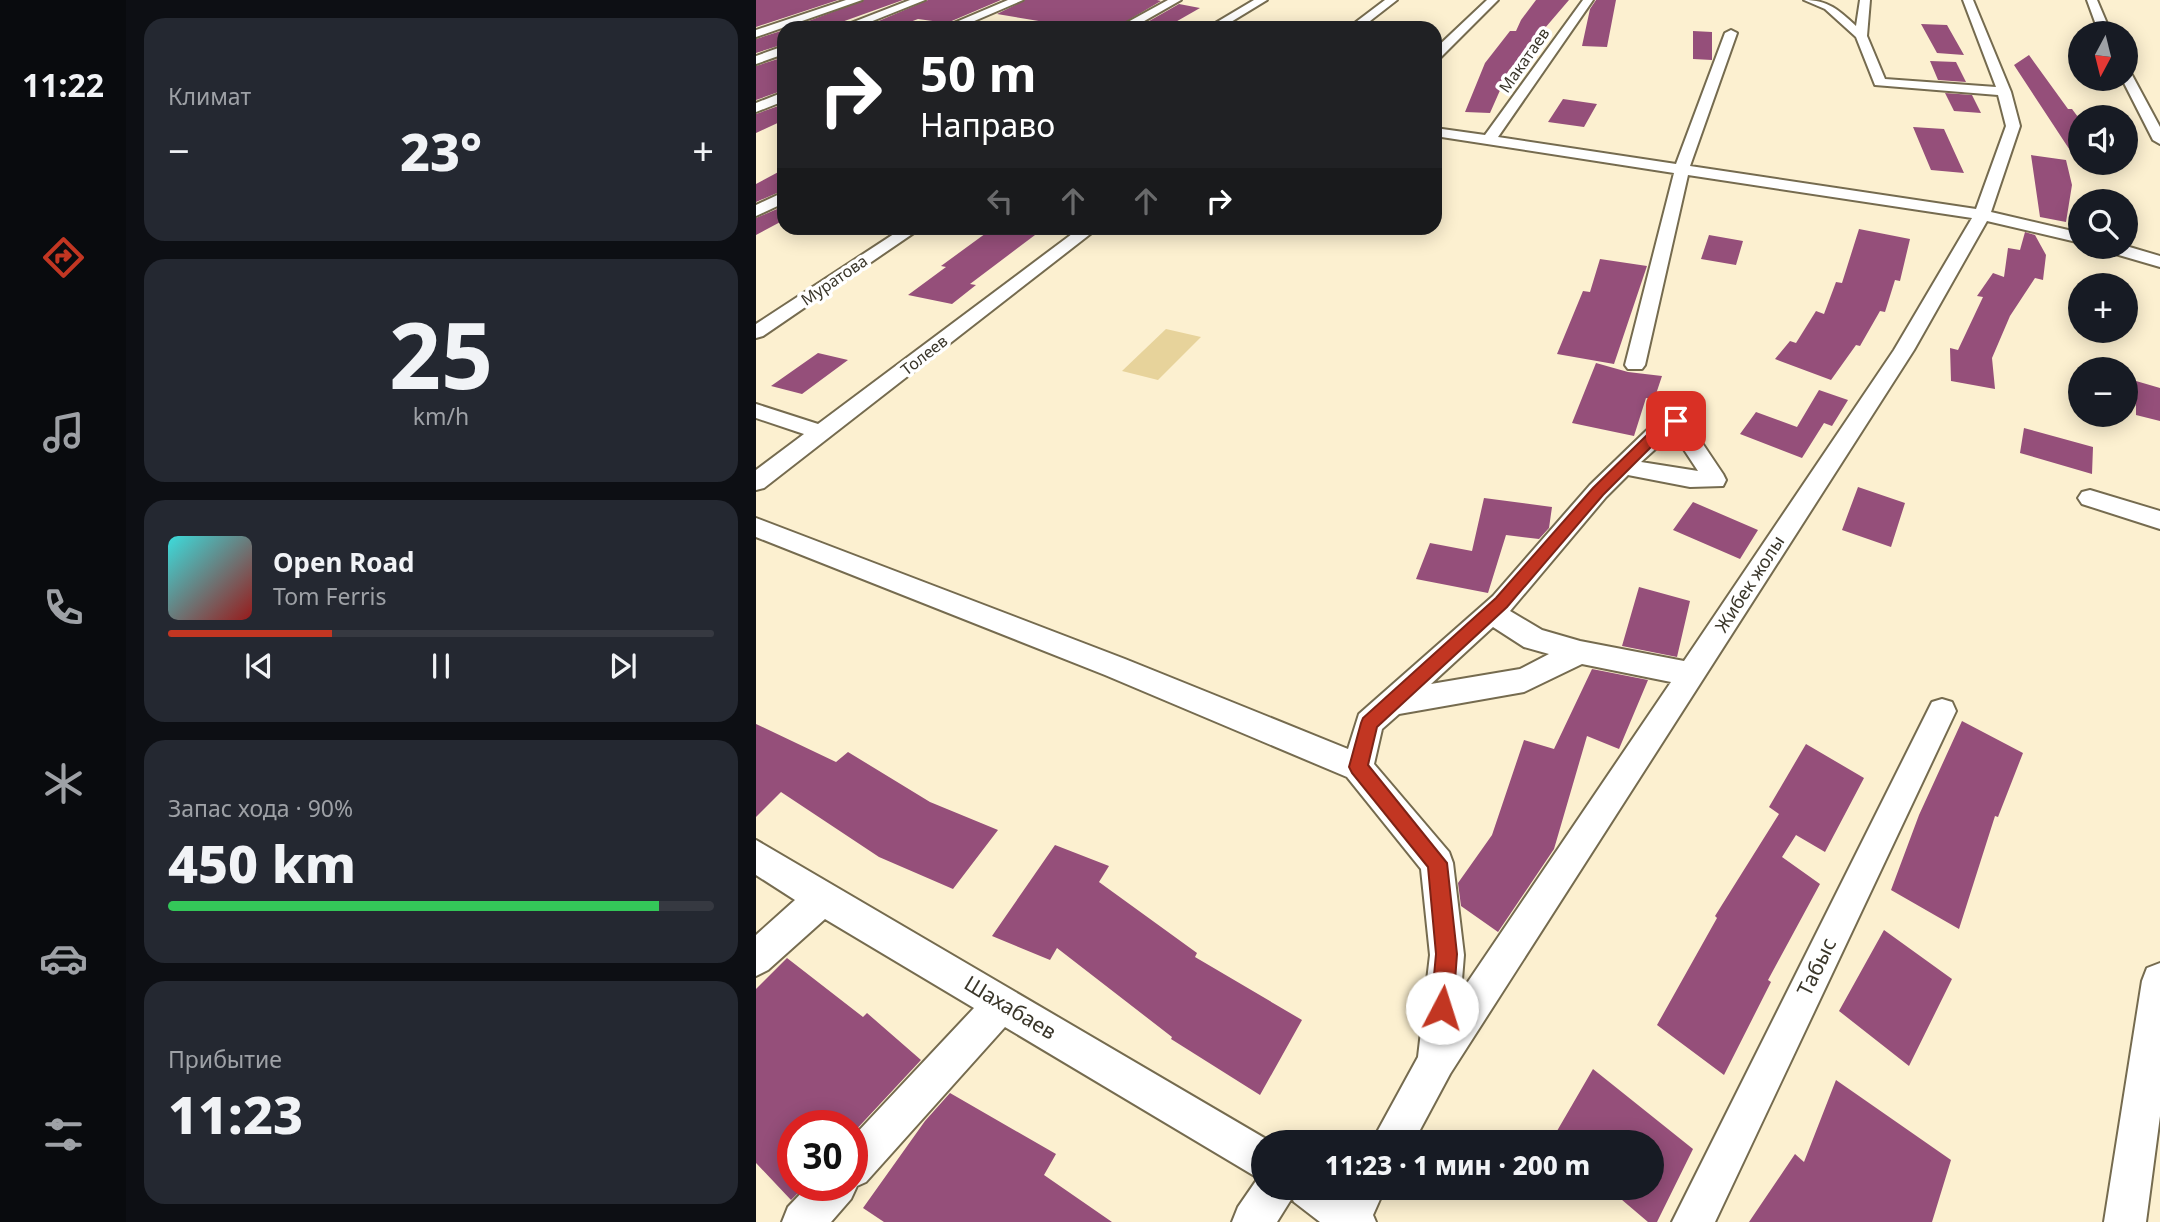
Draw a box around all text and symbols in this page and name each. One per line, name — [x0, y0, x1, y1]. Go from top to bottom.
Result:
north arrow — [2068, 21, 2138, 91]
map controls — [2068, 21, 2138, 427]
street label: Макатаев — [1494, 23, 1554, 97]
text: 50 m — [920, 40, 1037, 106]
icon: right — [805, 49, 896, 140]
text: 11:22 — [22, 63, 104, 106]
text: Климат — [168, 80, 251, 112]
text: Направо — [920, 103, 1055, 146]
button: sound — [2068, 105, 2138, 175]
text: 23° — [400, 115, 482, 186]
text: − — [168, 124, 190, 176]
text: + — [692, 124, 714, 176]
icon: left — [981, 182, 1019, 220]
icon: ahead — [1054, 182, 1092, 220]
icon: ahead — [1127, 182, 1165, 220]
icon: right — [1200, 182, 1238, 220]
button: search — [2068, 189, 2138, 259]
icon: directions — [39, 233, 88, 282]
street label: Муратова — [796, 250, 872, 310]
button: + — [2068, 273, 2138, 343]
text: 25 — [389, 292, 493, 416]
street label: Толеев — [896, 330, 952, 380]
button: − — [2068, 357, 2138, 427]
pin — [1646, 391, 1706, 451]
text: km/h — [413, 400, 469, 432]
icon: arrive — [1657, 402, 1695, 440]
icon: music — [39, 408, 88, 457]
street label: Жибек жолы — [1709, 531, 1789, 636]
text: Open Road — [273, 544, 415, 580]
text: Tom Ferris — [273, 580, 386, 612]
icon: phone — [39, 583, 88, 632]
icon: previous — [240, 647, 278, 685]
icon: pause — [422, 647, 460, 685]
icon: next — [604, 647, 642, 685]
icon: climate — [39, 759, 88, 808]
text: Запас хода · 90% — [168, 792, 353, 824]
text: 450 km — [168, 827, 356, 898]
street label: Табыс — [1790, 933, 1842, 1000]
icon: car — [39, 934, 88, 983]
street label: Шахабаев — [959, 969, 1062, 1046]
position arrow — [1405, 971, 1479, 1045]
text: Прибытие — [168, 1043, 282, 1075]
text: 11:23 — [168, 1078, 303, 1149]
icon: filters — [39, 1110, 88, 1159]
speed limit sign: 30 — [777, 1110, 868, 1201]
text: 11:23 · 1 мин · 200 m — [1325, 1147, 1590, 1183]

